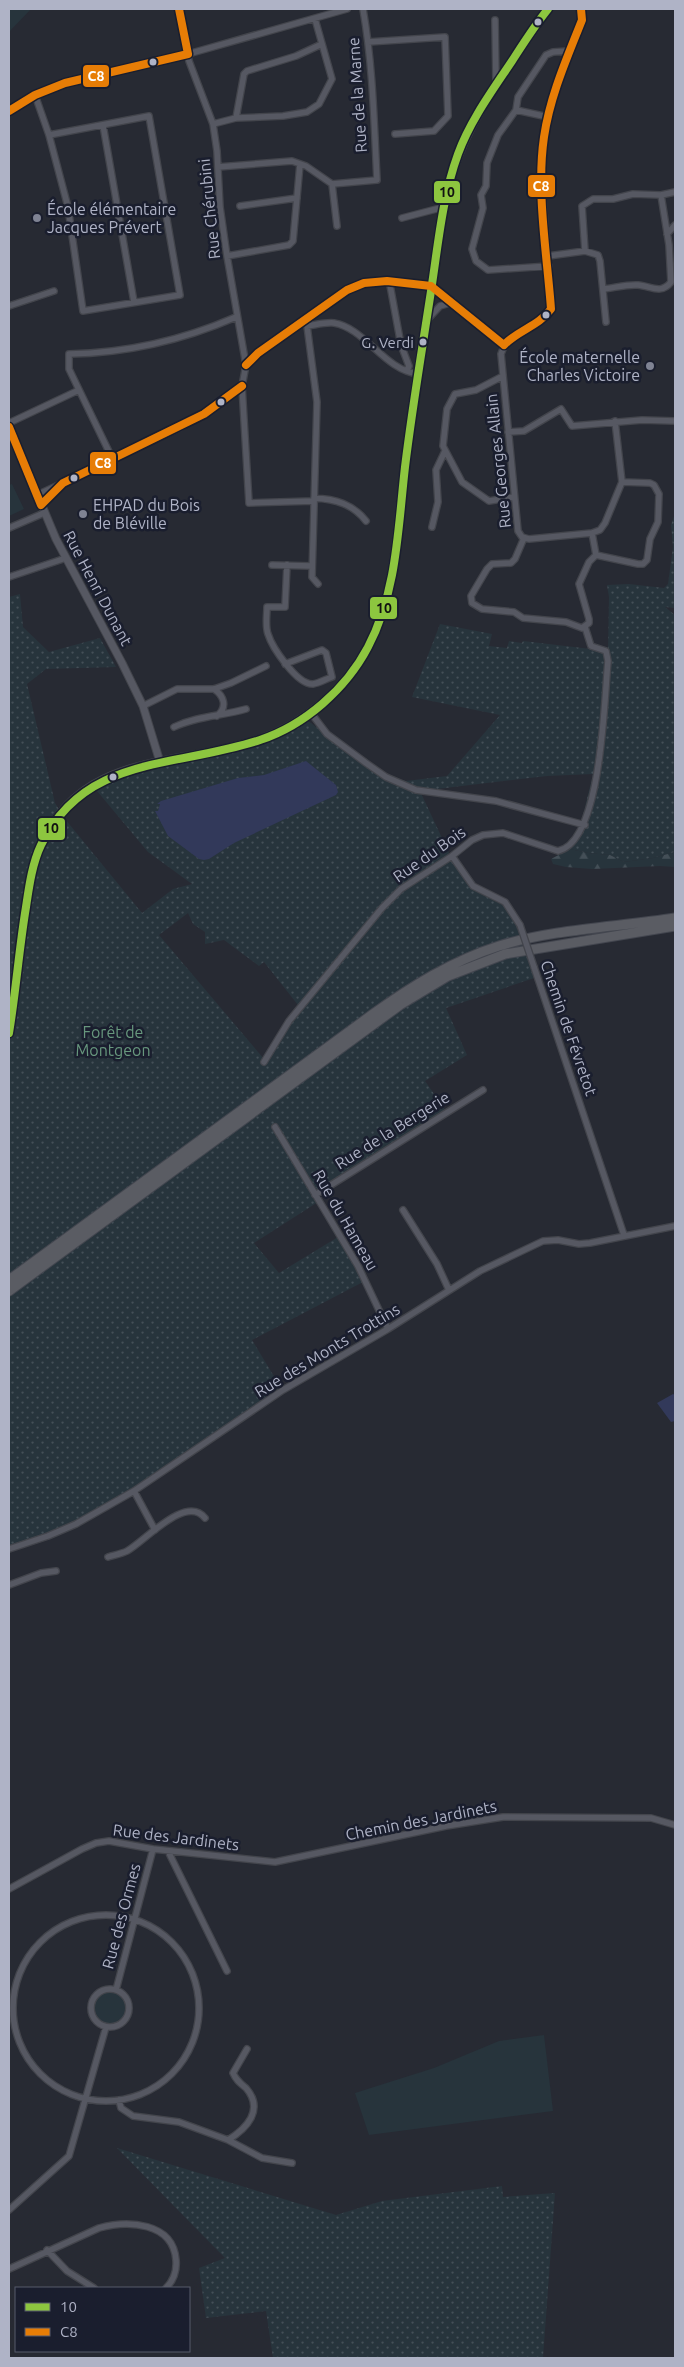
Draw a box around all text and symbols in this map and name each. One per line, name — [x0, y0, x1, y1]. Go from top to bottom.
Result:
unlabelled marker — [533, 17, 543, 27]
street label: Rue de la Marne — [344, 37, 370, 153]
unlabelled marker — [148, 57, 158, 67]
line badge: C8 — [82, 64, 110, 88]
text: C8 — [88, 68, 105, 84]
street label: Rue Chérubini — [195, 158, 223, 260]
line badge: C8 — [527, 174, 556, 198]
text: C8 — [533, 178, 550, 194]
line badge: 10 — [433, 180, 461, 204]
text: 10 — [439, 184, 455, 200]
place label: École élémentaire Jacques Prévert — [47, 198, 176, 236]
marker: École élémentaire Jacques Prévert — [31, 212, 43, 224]
unlabelled marker — [541, 310, 551, 320]
place label: G. Verdi — [361, 334, 414, 351]
marker: G. Verdi — [418, 337, 428, 347]
place label: École maternelle Charles Victoire — [519, 346, 640, 384]
marker: École maternelle Charles Victoire — [644, 360, 656, 372]
street label: Rue Georges Allain — [482, 393, 514, 529]
unlabelled marker — [216, 397, 226, 407]
line badge: C8 — [89, 451, 117, 475]
text: C8 — [95, 455, 112, 471]
unlabelled marker — [69, 473, 79, 483]
place label: EHPAD du Bois de Bléville — [93, 496, 200, 532]
marker: EHPAD du Bois de Bléville — [77, 508, 89, 520]
street label: Rue Henri Dunant — [60, 527, 136, 649]
line badge: 10 — [369, 596, 398, 620]
text: 10 — [376, 600, 392, 616]
unlabelled marker — [108, 772, 118, 782]
line badge: 10 — [37, 817, 66, 841]
text: 10 — [43, 820, 59, 836]
street label: Rue du Bois — [389, 822, 469, 885]
street label: Chemin de Févretot — [537, 958, 601, 1099]
park label: Forêt de Montgeon — [75, 1023, 151, 1059]
street label: Rue de la Bergerie — [331, 1088, 453, 1172]
street label: Rue du Hameau — [310, 1167, 382, 1273]
street label: Rue des Monts Trottins — [251, 1300, 403, 1400]
street label: Chemin des Jardinets — [344, 1796, 498, 1843]
street label: Rue des Jardinets — [112, 1820, 240, 1854]
street label: Rue des Ormes — [98, 1861, 144, 1971]
legend — [15, 2287, 190, 2352]
text: 10 — [60, 2298, 77, 2315]
text: C8 — [60, 2323, 78, 2340]

